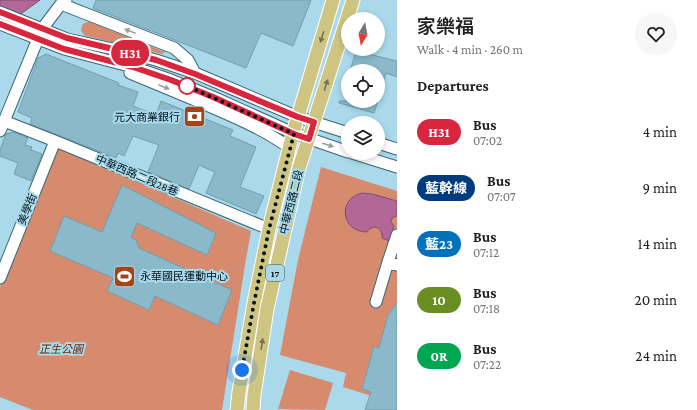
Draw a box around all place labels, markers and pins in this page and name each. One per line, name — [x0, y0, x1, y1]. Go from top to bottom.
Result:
unlabelled marker — [178, 77, 196, 95]
bank icon: 元大商業銀行 — [182, 104, 208, 130]
place label: 元大商業銀行 — [114, 111, 180, 123]
sports icon: 永華國民運動中心 — [111, 263, 137, 289]
place label: 永華國民運動中心 — [140, 270, 228, 282]

